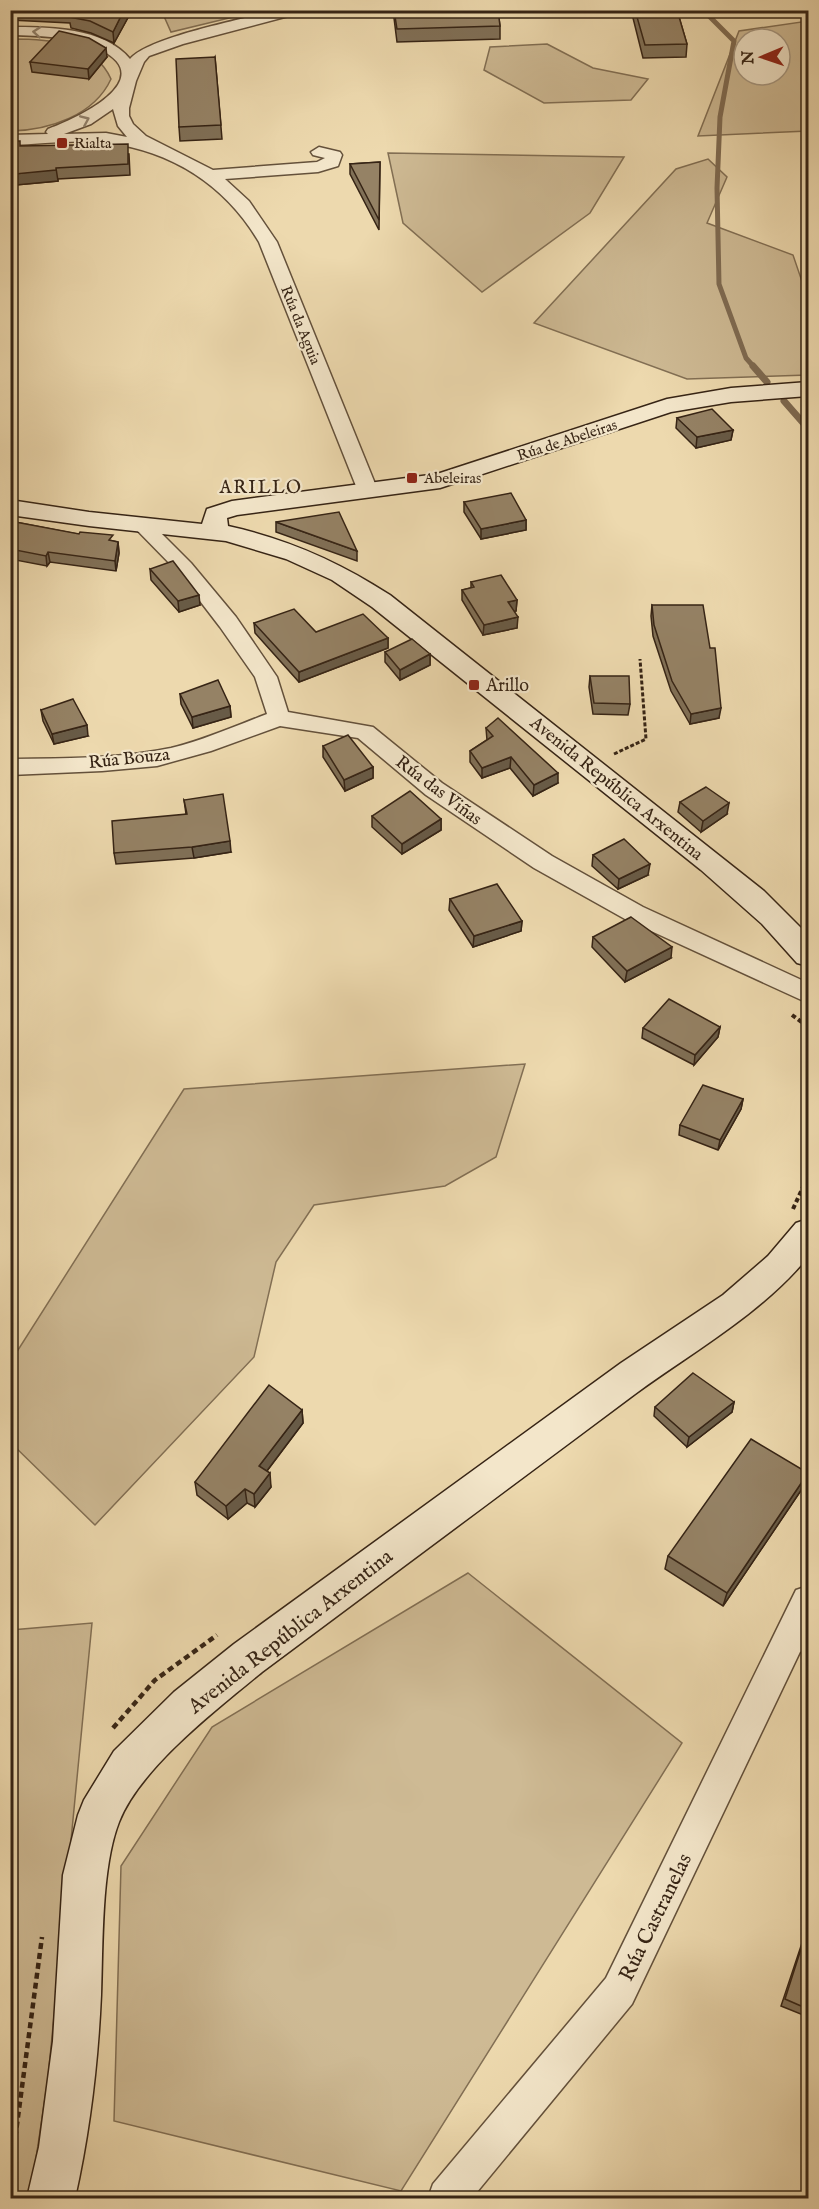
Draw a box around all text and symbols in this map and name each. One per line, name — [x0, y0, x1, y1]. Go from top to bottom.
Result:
one-way arrow — [33, 26, 42, 39]
north arrow — [732, 27, 792, 87]
text: N — [739, 50, 759, 66]
one-way arrow — [78, 115, 89, 127]
place label: Rialta — [74, 134, 112, 153]
marker: Rialta — [55, 136, 69, 150]
street label: Rúa da Aguia — [276, 283, 325, 368]
street label: Rúa de Abeleiras — [515, 415, 620, 466]
place label: Abeleiras — [423, 469, 481, 488]
marker: Abeleiras — [405, 471, 419, 485]
district label: ARILLO — [218, 477, 303, 500]
place label: Arillo — [485, 675, 529, 698]
marker: Arillo — [467, 678, 481, 692]
street label: Avenida República Arxentina — [524, 711, 708, 866]
street label: Rúa Bouza — [87, 744, 171, 775]
street label: Rúa das Viñas — [390, 751, 486, 831]
street label: Avenida República Arxentina — [182, 1543, 400, 1721]
street label: Rúa Castranelas — [614, 1849, 699, 1986]

